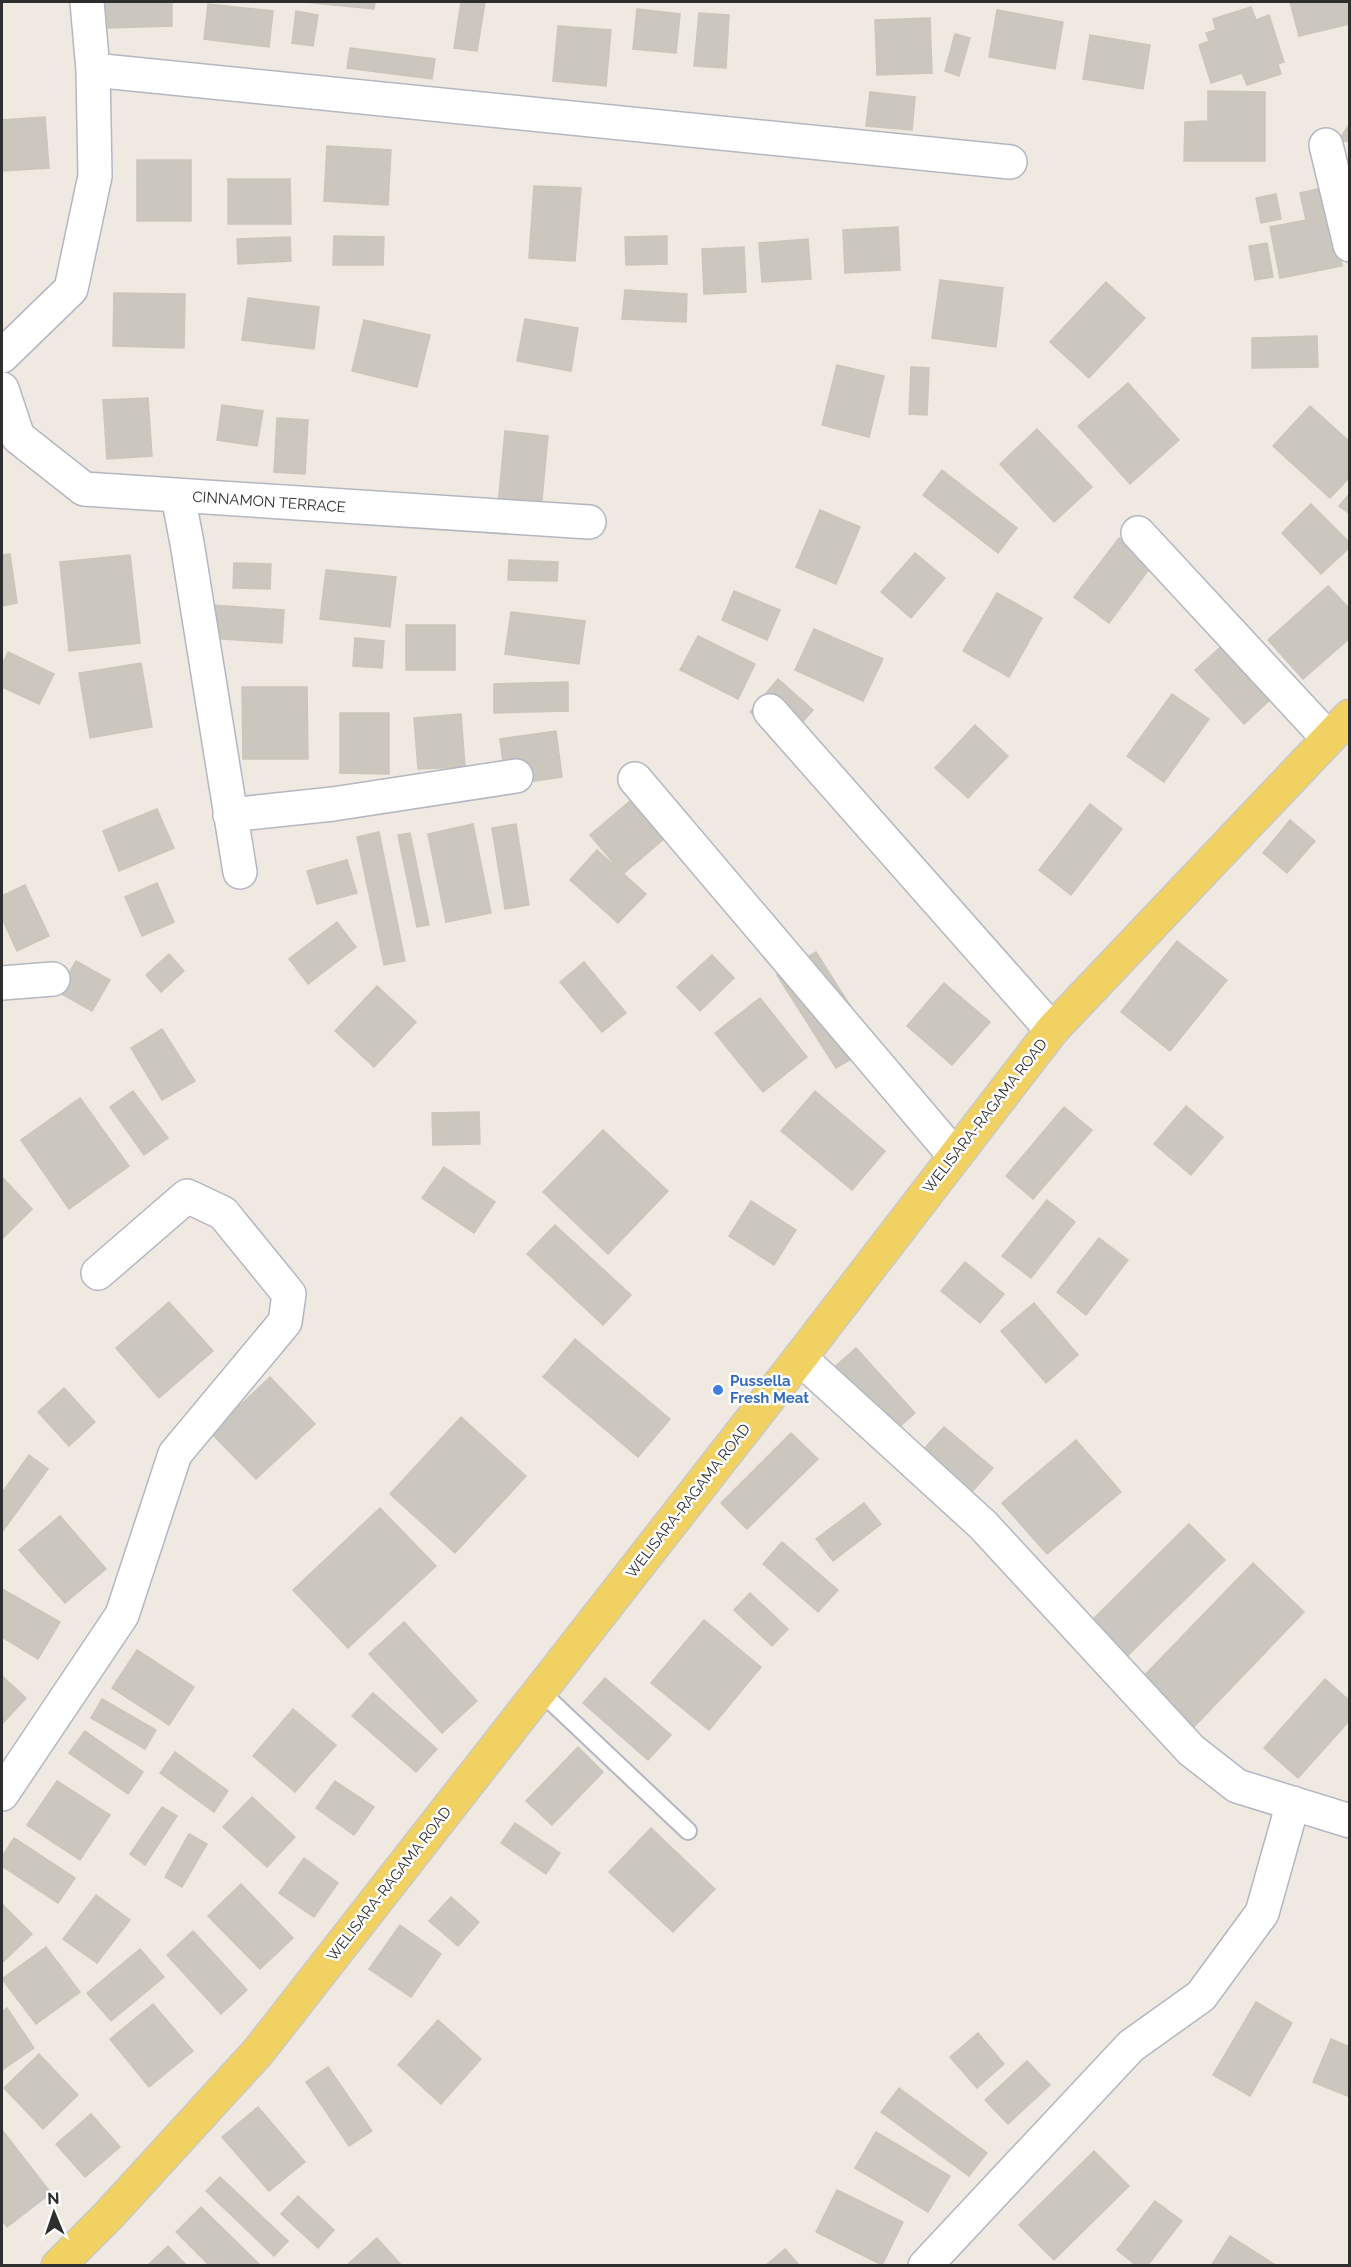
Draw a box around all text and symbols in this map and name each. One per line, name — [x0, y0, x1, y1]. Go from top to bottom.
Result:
street label: CINNAMON TERRACE — [192, 488, 346, 516]
street label: WELISARA-RAGAMA ROAD — [919, 1035, 1051, 1197]
place label: Pussella Fresh Meat — [730, 1372, 809, 1407]
marker: Pussella Fresh Meat — [711, 1383, 725, 1397]
street label: WELISARA-RAGAMA ROAD — [622, 1420, 754, 1582]
street label: WELISARA-RAGAMA ROAD — [323, 1803, 455, 1965]
north arrow — [24, 2183, 84, 2243]
text: N — [47, 2189, 60, 2208]

